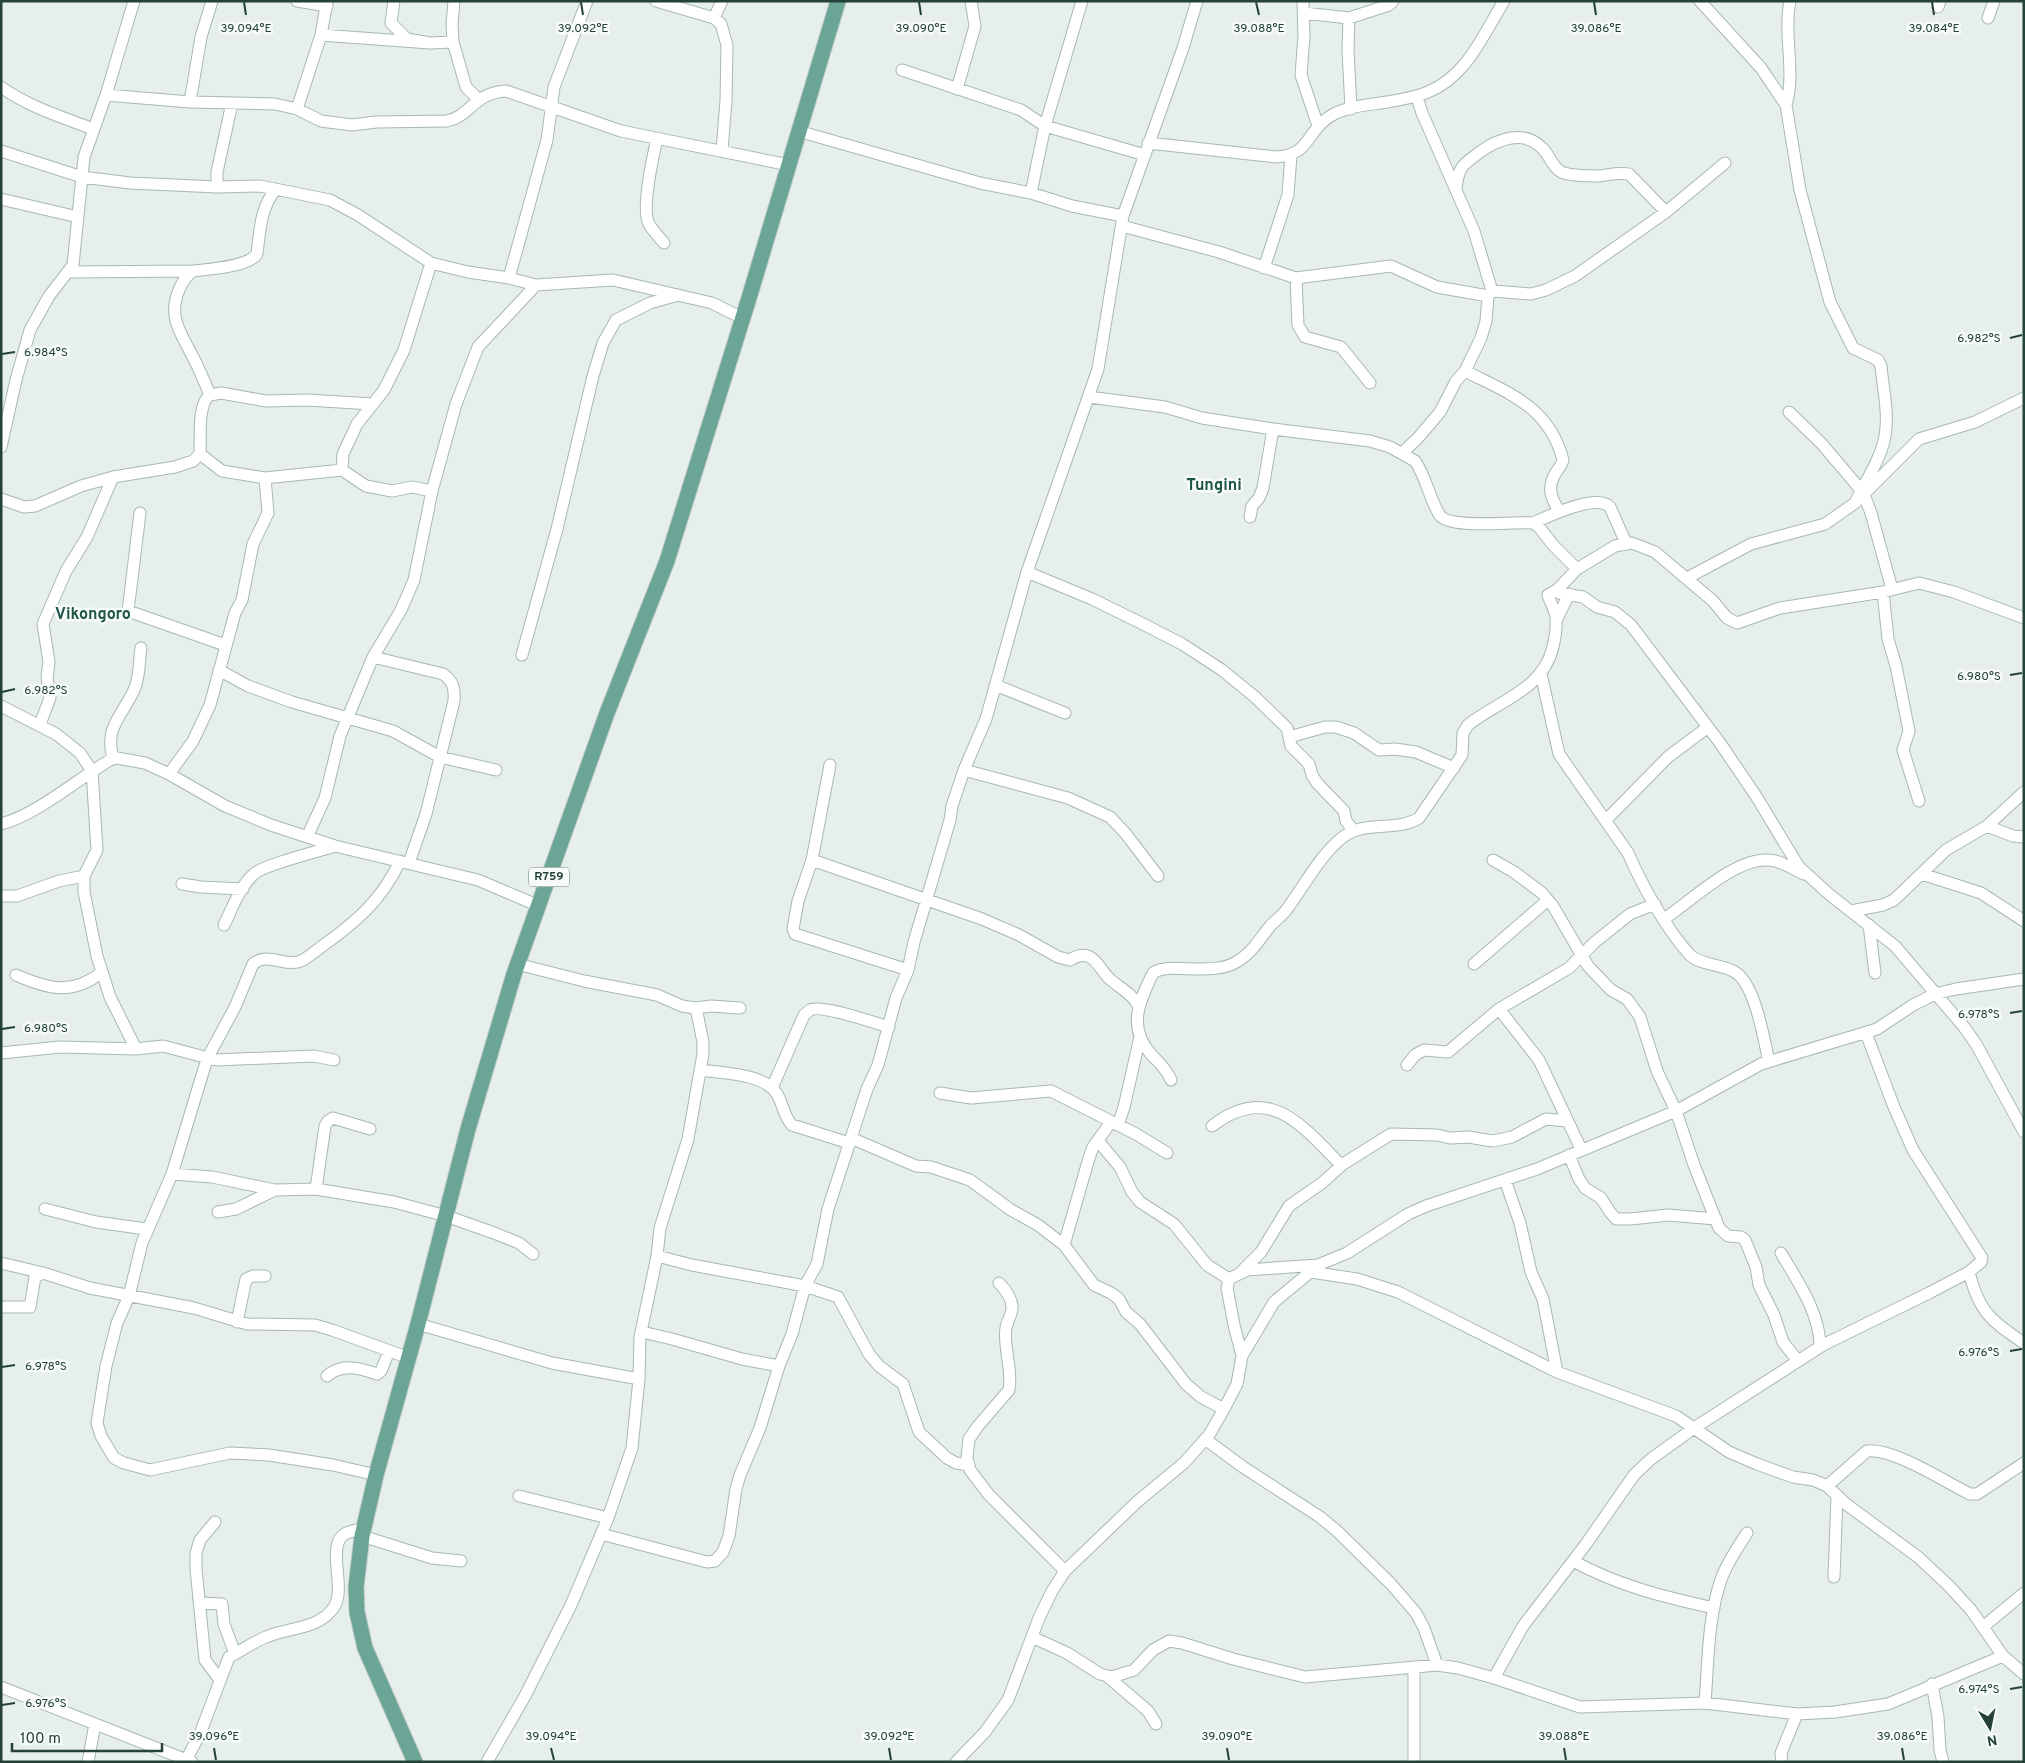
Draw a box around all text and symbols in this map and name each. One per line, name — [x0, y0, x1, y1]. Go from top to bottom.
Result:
text: 39.094°E — [220, 21, 272, 37]
text: 39.092°E — [557, 21, 609, 37]
text: 39.090°E — [895, 21, 947, 37]
text: 39.088°E — [1233, 21, 1285, 37]
text: 39.086°E — [1570, 21, 1622, 37]
text: 39.084°E — [1908, 21, 1960, 37]
text: 6.982°S — [1957, 331, 2001, 347]
text: 6.984°S — [24, 345, 68, 361]
district label: Tungini — [1186, 476, 1242, 496]
district label: Vikongoro — [55, 605, 131, 625]
text: 6.980°S — [1957, 669, 2001, 685]
text: 6.982°S — [24, 683, 68, 699]
road number: R759 — [529, 868, 569, 886]
text: 6.978°S — [1958, 1007, 2000, 1023]
text: 6.980°S — [24, 1021, 68, 1037]
text: 6.976°S — [1958, 1345, 2000, 1361]
text: 6.978°S — [25, 1359, 67, 1375]
text: 6.974°S — [1958, 1682, 2000, 1698]
text: 6.976°S — [25, 1696, 67, 1712]
north arrow — [1965, 1703, 2015, 1753]
scale bar — [12, 1720, 162, 1752]
text: 39.096°E — [189, 1729, 239, 1745]
text: 39.094°E — [525, 1729, 577, 1745]
text: 39.092°E — [863, 1729, 915, 1745]
text: 39.090°E — [1201, 1729, 1253, 1745]
text: 39.088°E — [1538, 1729, 1590, 1745]
text: 39.086°E — [1876, 1729, 1928, 1745]
text: 100 m — [20, 1730, 61, 1749]
text: N — [1986, 1730, 1998, 1749]

